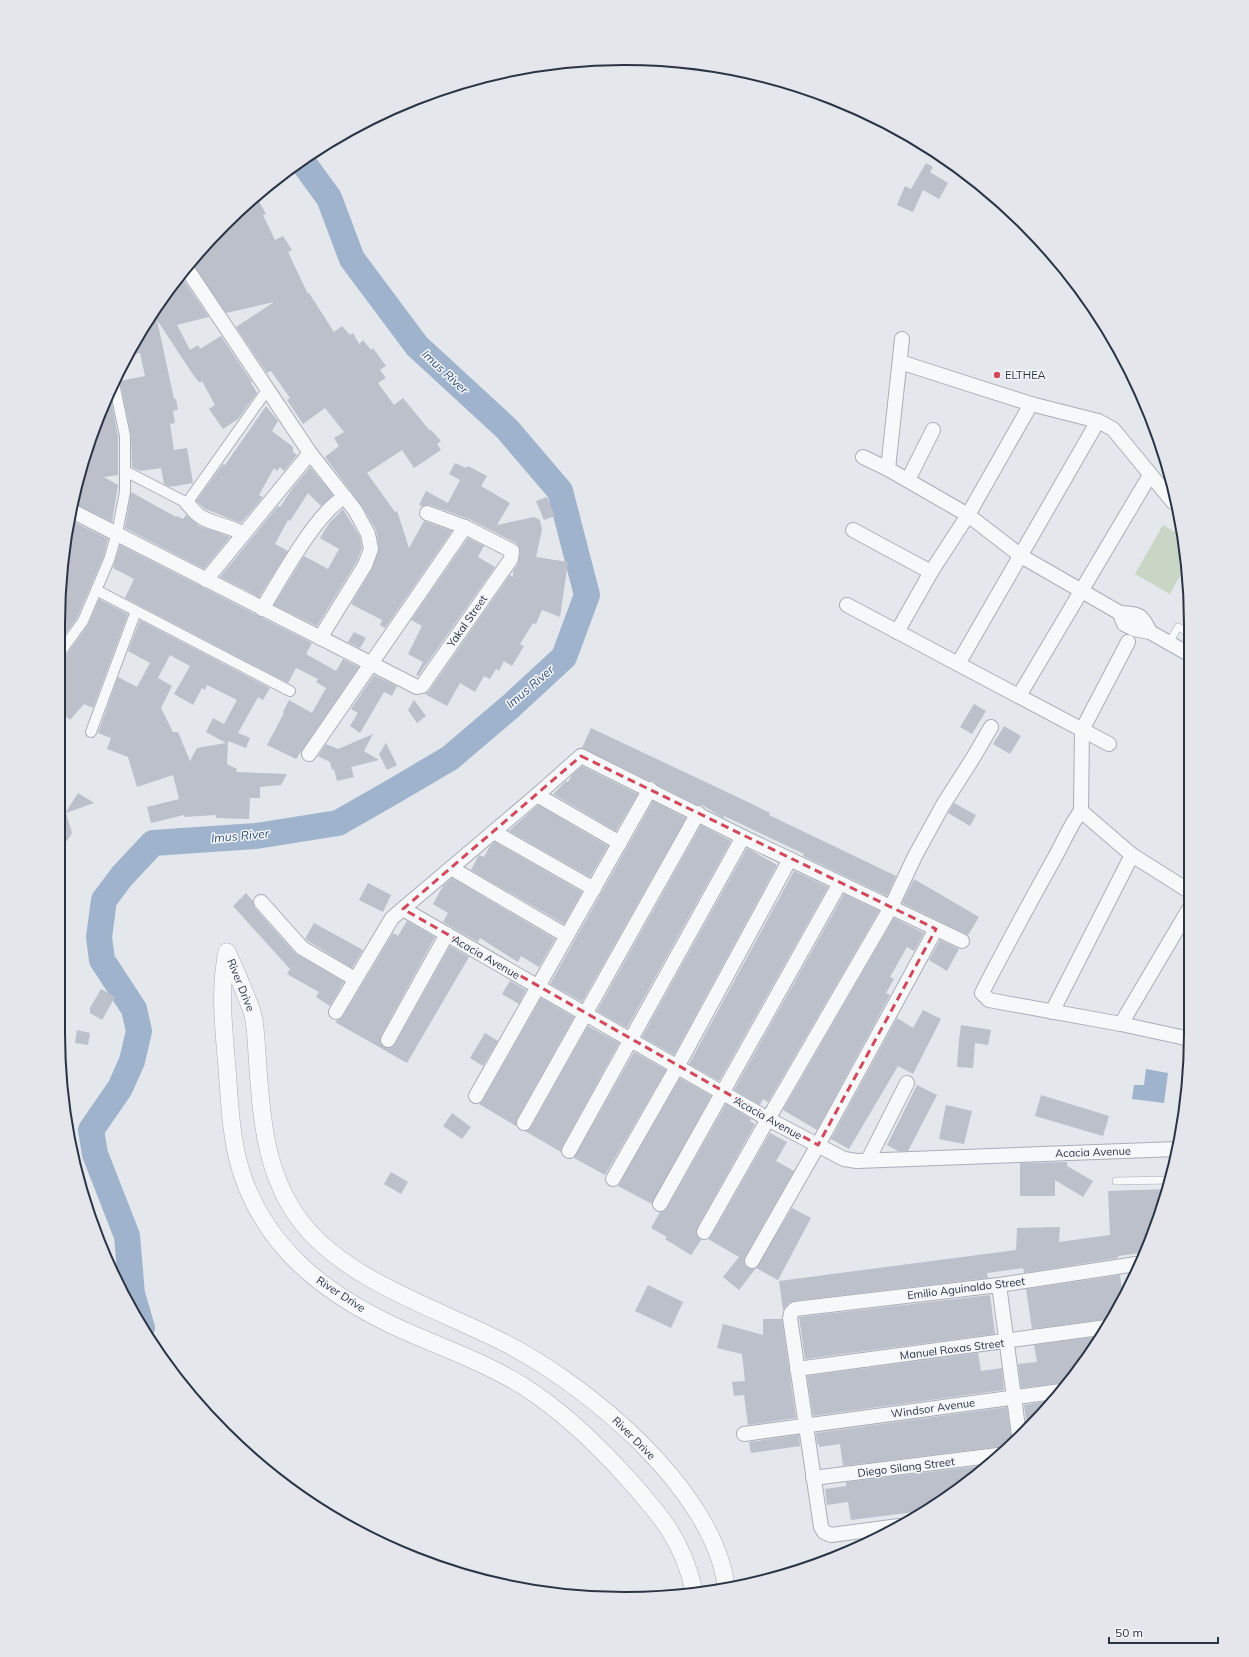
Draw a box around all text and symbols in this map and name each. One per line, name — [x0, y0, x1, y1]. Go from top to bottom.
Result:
water label: Imus River — [419, 346, 472, 397]
place label: ELTHEA — [1005, 368, 1046, 382]
marker: ELTHEA — [992, 370, 1002, 380]
street label: Yakal Street — [443, 592, 490, 651]
water label: Imus River — [503, 662, 557, 711]
water label: Imus River — [210, 825, 270, 846]
street label: Acacia Avenue — [450, 932, 522, 982]
street label: River Drive — [224, 957, 258, 1013]
street label: Acacia Avenue — [731, 1093, 805, 1143]
street label: Acacia Avenue — [1055, 1144, 1131, 1160]
street label: River Drive — [314, 1273, 368, 1315]
street label: Emilio Aguinaldo Street — [906, 1274, 1026, 1302]
street label: Manuel Roxas Street — [899, 1336, 1005, 1362]
street label: Windsor Avenue — [890, 1395, 976, 1421]
street label: River Drive — [609, 1413, 659, 1463]
street label: Diego Silang Street — [857, 1454, 955, 1480]
scale bar — [1109, 1619, 1218, 1645]
text: 50 m — [1115, 1625, 1143, 1640]

